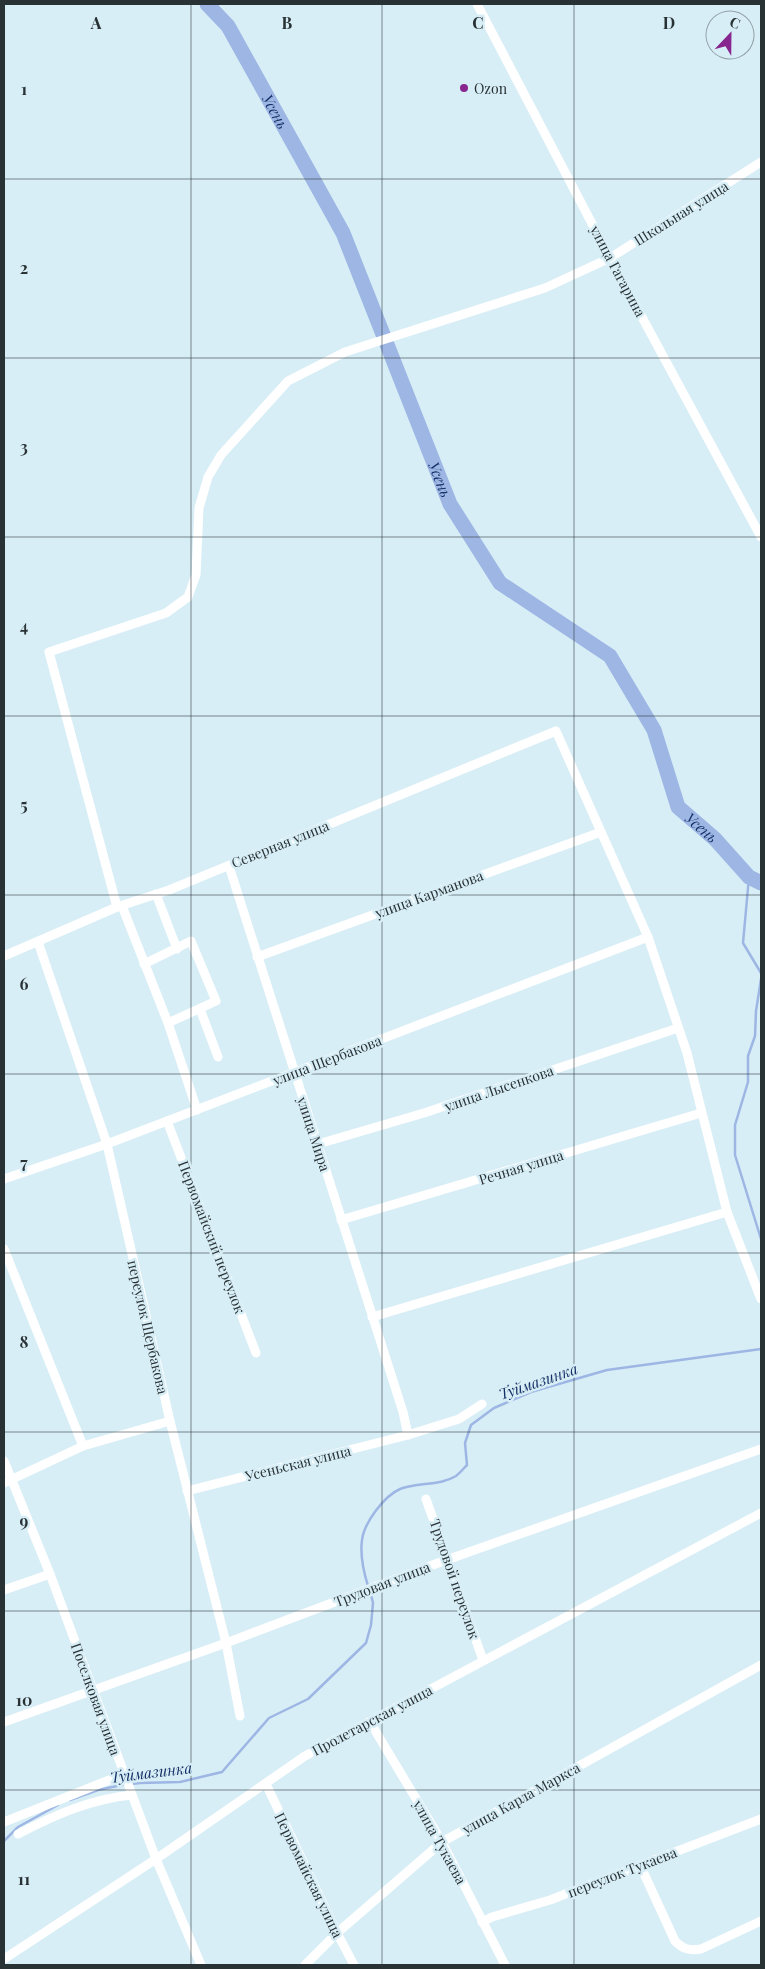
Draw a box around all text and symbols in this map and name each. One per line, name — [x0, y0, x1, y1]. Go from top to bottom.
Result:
north arrow — [705, 10, 755, 60]
text: A — [90, 12, 102, 33]
text: B — [282, 12, 293, 33]
text: C — [472, 12, 484, 33]
text: D — [663, 12, 675, 33]
text: С — [727, 12, 743, 33]
text: 1 — [21, 78, 27, 99]
place label: Ozon — [474, 79, 508, 98]
marker: Ozon — [458, 82, 470, 94]
water label: Усень — [258, 90, 293, 132]
street label: Школьная улица — [630, 176, 732, 250]
street label: улица Гагарина — [585, 221, 650, 320]
text: 2 — [20, 257, 28, 278]
text: 3 — [20, 436, 28, 457]
water label: Усень — [424, 458, 456, 500]
text: 4 — [20, 615, 28, 636]
text: 5 — [20, 794, 28, 815]
water label: Усень — [681, 808, 722, 847]
street label: Северная улица — [228, 816, 332, 872]
street label: улица Карманова — [371, 866, 486, 923]
text: 6 — [20, 973, 29, 994]
street label: улица Щербакова — [269, 1030, 384, 1090]
street label: улица Лысенкова — [441, 1060, 556, 1116]
street label: улица Мира — [293, 1093, 335, 1174]
street label: Речная улица — [476, 1145, 566, 1189]
text: 7 — [20, 1152, 28, 1173]
street label: Первомайский переулок — [174, 1158, 250, 1316]
street label: переулок Щербакова — [123, 1258, 173, 1396]
text: 8 — [20, 1331, 29, 1352]
water label: Туймазинка — [496, 1358, 580, 1404]
street label: Усеньская улица — [242, 1441, 353, 1486]
text: 9 — [20, 1510, 29, 1531]
street label: Трудовой переулок — [426, 1517, 484, 1641]
street label: Трудовая улица — [331, 1557, 433, 1611]
street label: Поселковая улица — [67, 1640, 125, 1758]
street label: Пролетарская улица — [309, 1680, 436, 1760]
text: 10 — [16, 1689, 32, 1710]
water label: Туймазинка — [109, 1757, 193, 1787]
street label: улица Карла Маркса — [458, 1758, 583, 1839]
street label: улица Тукаева — [408, 1796, 471, 1888]
street label: Первомайская улица — [270, 1809, 348, 1941]
street label: переулок Тукаева — [565, 1842, 679, 1902]
text: 11 — [18, 1868, 30, 1889]

